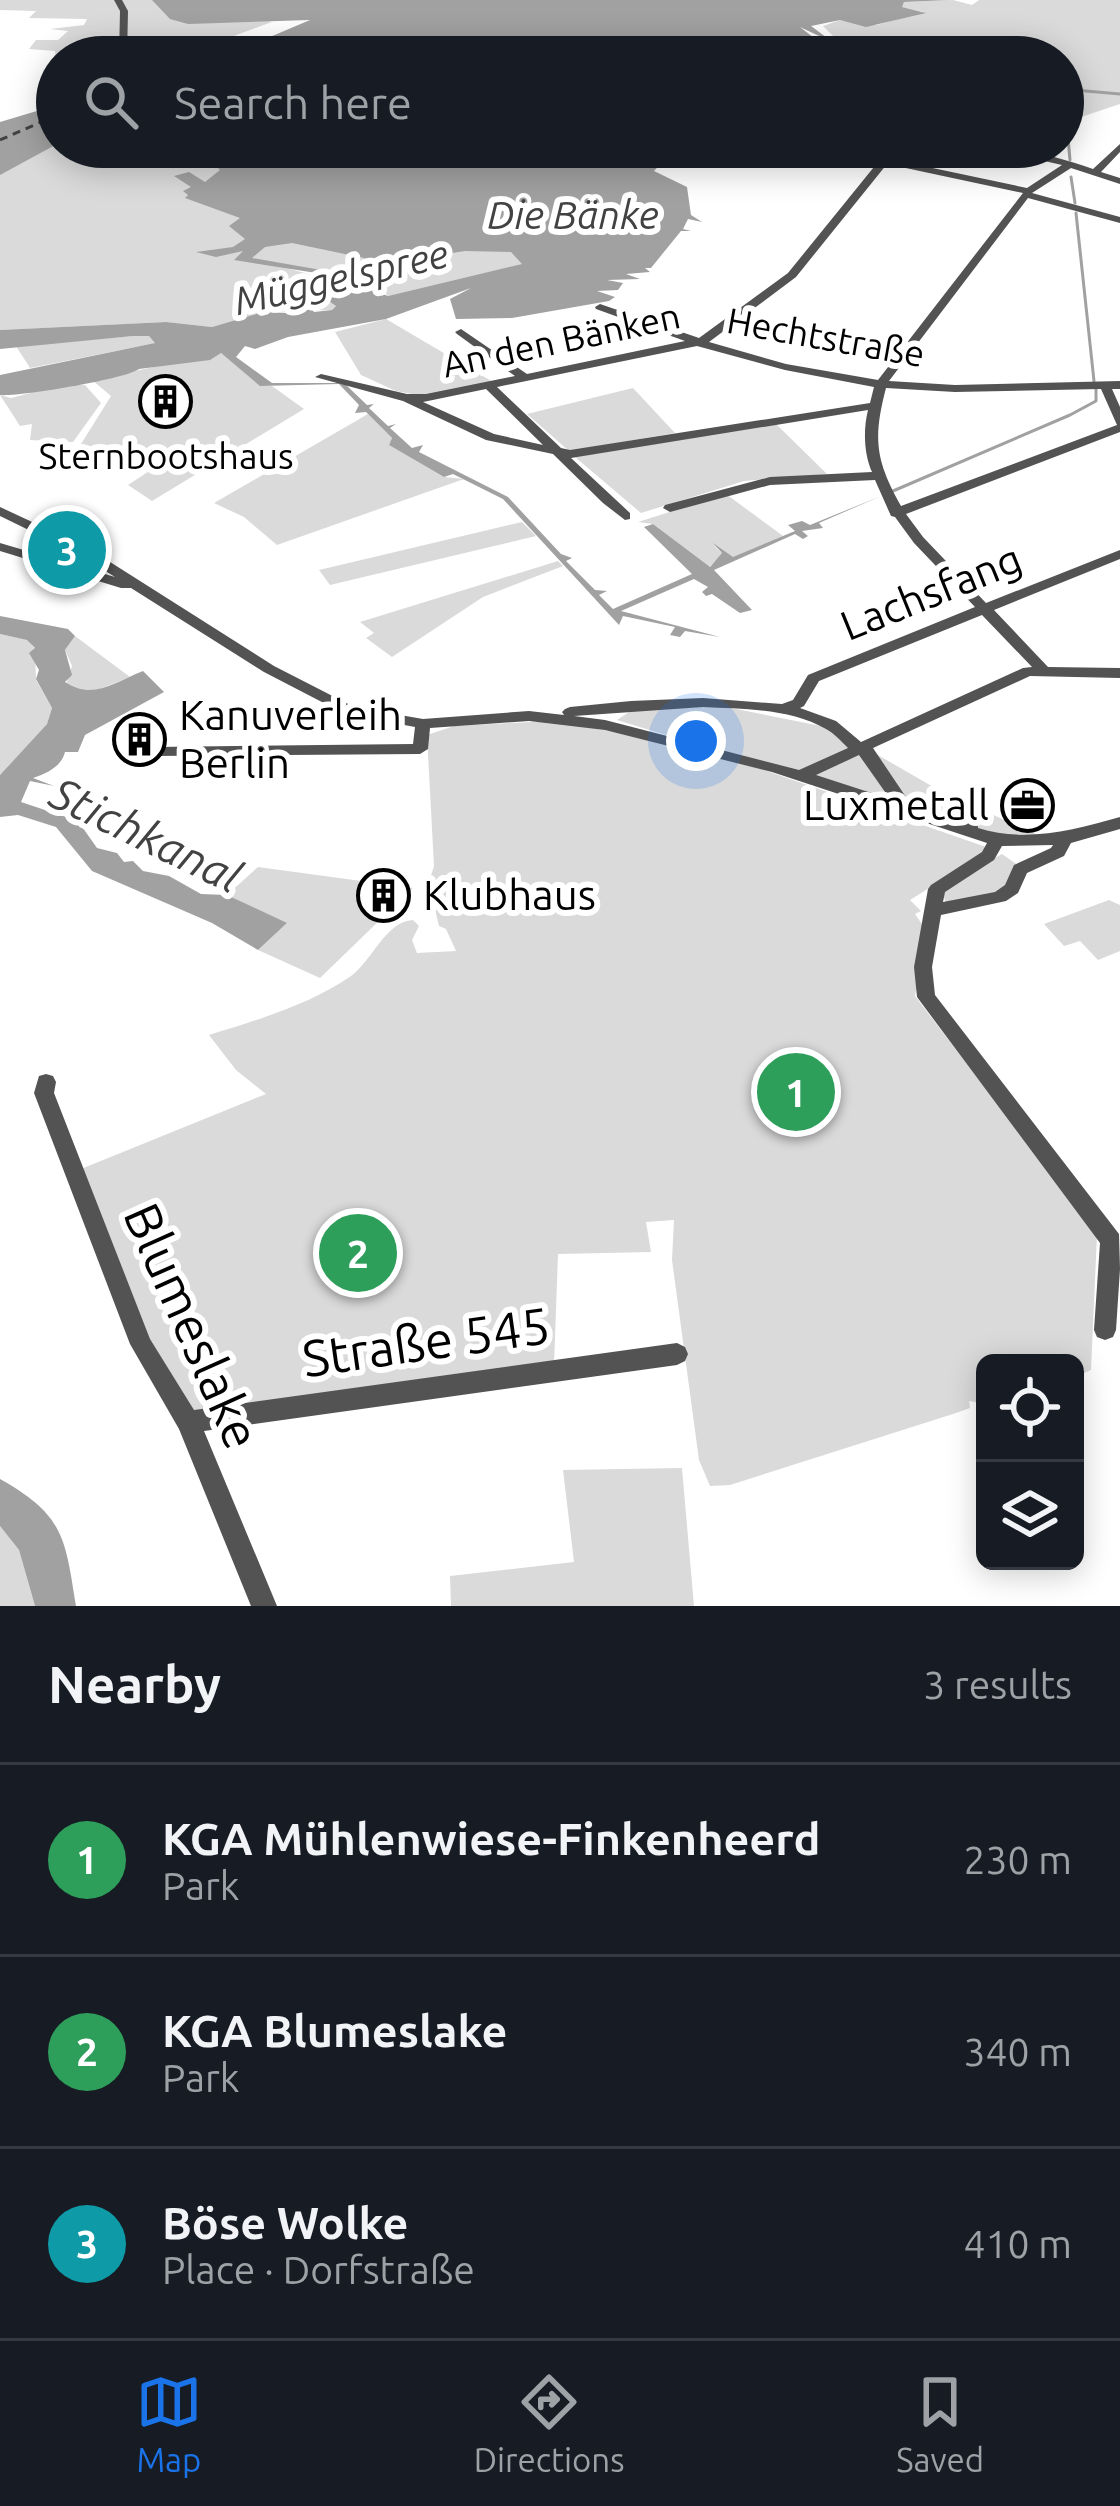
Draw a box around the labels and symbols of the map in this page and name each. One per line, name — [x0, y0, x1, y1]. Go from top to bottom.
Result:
water label: Die Bänke — [487, 193, 659, 236]
water label: Müggelspree — [230, 231, 452, 322]
street label: An den Bänken — [438, 294, 683, 385]
street label: Hechtstraße — [724, 299, 928, 374]
building icon: Sternbootshaus — [138, 373, 194, 429]
place label: Sternbootshaus — [38, 435, 294, 476]
pin: 3 — [28, 505, 106, 595]
street label: Lachsfang — [834, 534, 1028, 649]
place label: Kanuverleih Berlin — [179, 691, 402, 786]
building icon: Kanuverleih Berlin — [112, 711, 168, 767]
your location — [666, 711, 726, 771]
water label: Stichkanal — [42, 766, 250, 903]
office icon: Luxmetall — [1000, 777, 1056, 833]
place label: Luxmetall — [803, 781, 989, 828]
building icon: Klubhaus — [356, 867, 412, 923]
place label: Klubhaus — [423, 871, 596, 918]
pin: 1 — [757, 1047, 835, 1137]
street label: Blumeslake — [113, 1194, 273, 1457]
pin: 2 — [319, 1208, 397, 1298]
street label: Straße 545 — [298, 1295, 553, 1387]

